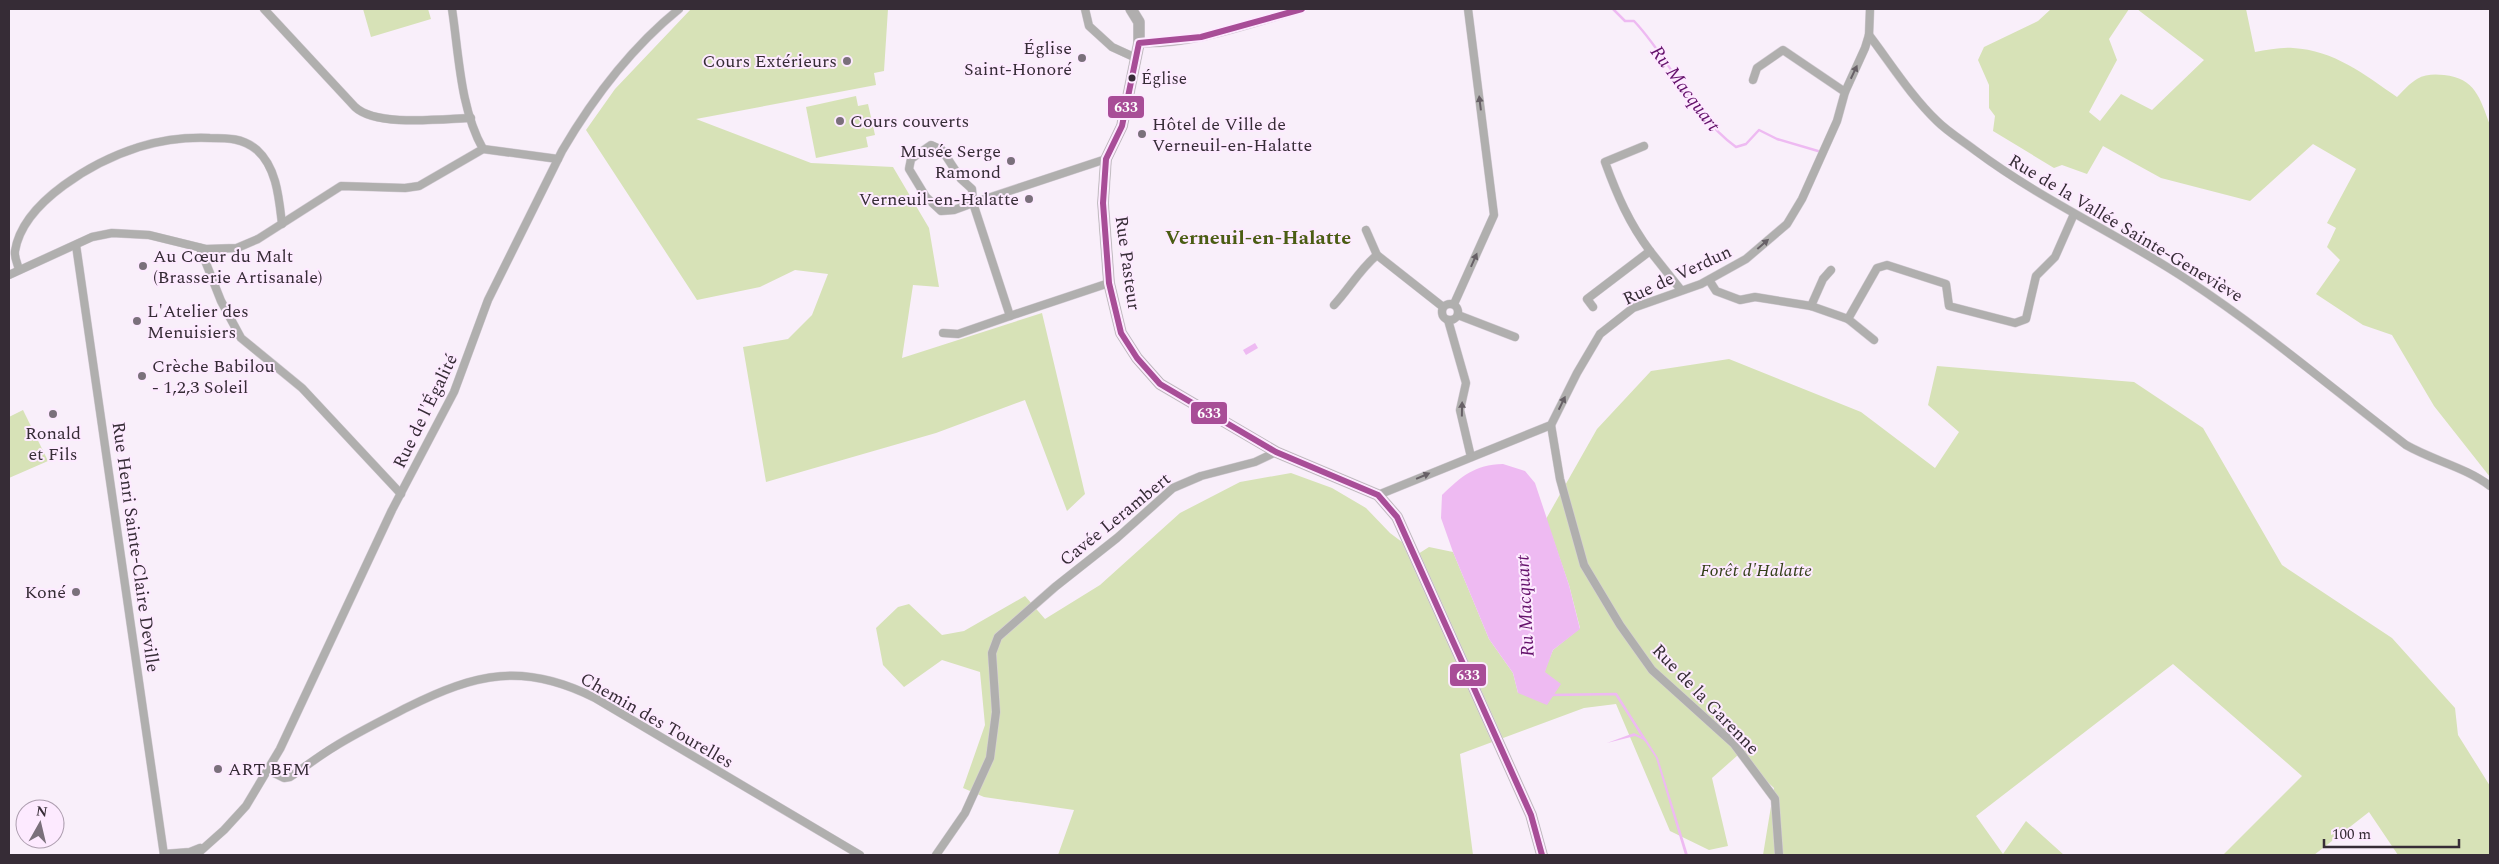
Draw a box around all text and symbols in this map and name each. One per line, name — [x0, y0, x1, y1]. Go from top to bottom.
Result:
place label: Église Saint-Honoré — [964, 35, 1072, 83]
water label: Ru Macquart — [1643, 40, 1728, 139]
place label: Cours Extérieurs — [702, 48, 837, 75]
marker: Église Saint-Honoré — [1076, 52, 1088, 64]
marker: Cours Extérieurs — [841, 55, 853, 67]
one-way arrow — [1850, 65, 1858, 79]
place label: Église — [1141, 66, 1187, 92]
marker: Église — [1127, 73, 1137, 83]
one-way arrow — [1476, 94, 1484, 110]
line badge: 633 — [1107, 95, 1145, 119]
text: 633 — [1114, 97, 1138, 118]
place label: Cours couverts — [850, 108, 969, 135]
place label: Hôtel de Ville de Verneuil-en-Halatte — [1152, 111, 1312, 159]
marker: Cours couverts — [834, 115, 846, 127]
marker: Hôtel de Ville de Verneuil-en-Halatte — [1136, 128, 1148, 140]
place label: Musée Serge Ramond — [900, 138, 1001, 186]
street label: Rue de la Vallée Sainte-Geneviève — [2003, 147, 2248, 309]
marker: Musée Serge Ramond — [1005, 155, 1017, 167]
place label: Verneuil-en-Halatte — [859, 186, 1019, 213]
marker: Verneuil-en-Halatte — [1023, 193, 1035, 205]
street label: Rue Pasteur — [1108, 214, 1147, 312]
district label: Verneuil-en-Halatte — [1165, 223, 1351, 253]
street label: Rue de Verdun — [1618, 238, 1736, 312]
one-way arrow — [1757, 238, 1769, 250]
place label: Au Cœur du Malt (Brasserie Artisanale) — [153, 243, 322, 291]
one-way arrow — [1470, 253, 1478, 267]
marker: Au Cœur du Malt (Brasserie Artisanale) — [137, 260, 149, 272]
place label: L'Atelier des Menuisiers — [147, 298, 249, 346]
marker: L'Atelier des Menuisiers — [131, 315, 143, 327]
street label: Rue de l'Égalité — [386, 349, 465, 473]
place label: Crèche Babilou - 1,2,3 Soleil — [152, 353, 275, 401]
marker: Crèche Babilou - 1,2,3 Soleil — [136, 370, 148, 382]
one-way arrow — [1558, 396, 1566, 410]
line badge: 633 — [1190, 401, 1228, 425]
one-way arrow — [1458, 401, 1466, 417]
text: 633 — [1197, 403, 1221, 424]
marker: Ronald et Fils — [47, 408, 59, 420]
place label: Ronald et Fils — [25, 420, 81, 468]
street label: Rue Henri Sainte-Claire Deville — [105, 420, 166, 674]
street label: Cavée Lerambert — [1054, 466, 1177, 573]
one-way arrow — [1416, 472, 1430, 480]
water label: Ru Macquart — [1508, 553, 1543, 657]
park label: Forêt d'Halatte — [1700, 557, 1812, 584]
place label: Koné — [25, 579, 66, 606]
marker: Koné — [70, 586, 82, 598]
street label: Rue de la Garenne — [1645, 638, 1766, 761]
line badge: 633 — [1449, 663, 1487, 687]
street label: Chemin des Tourelles — [575, 665, 739, 775]
text: 633 — [1456, 665, 1480, 686]
place label: ART BFM — [228, 756, 310, 783]
marker: ART BFM — [212, 763, 224, 775]
north arrow — [15, 799, 65, 849]
text: N — [35, 800, 49, 823]
scale bar — [2324, 816, 2459, 848]
text: 100 m — [2332, 823, 2371, 846]

